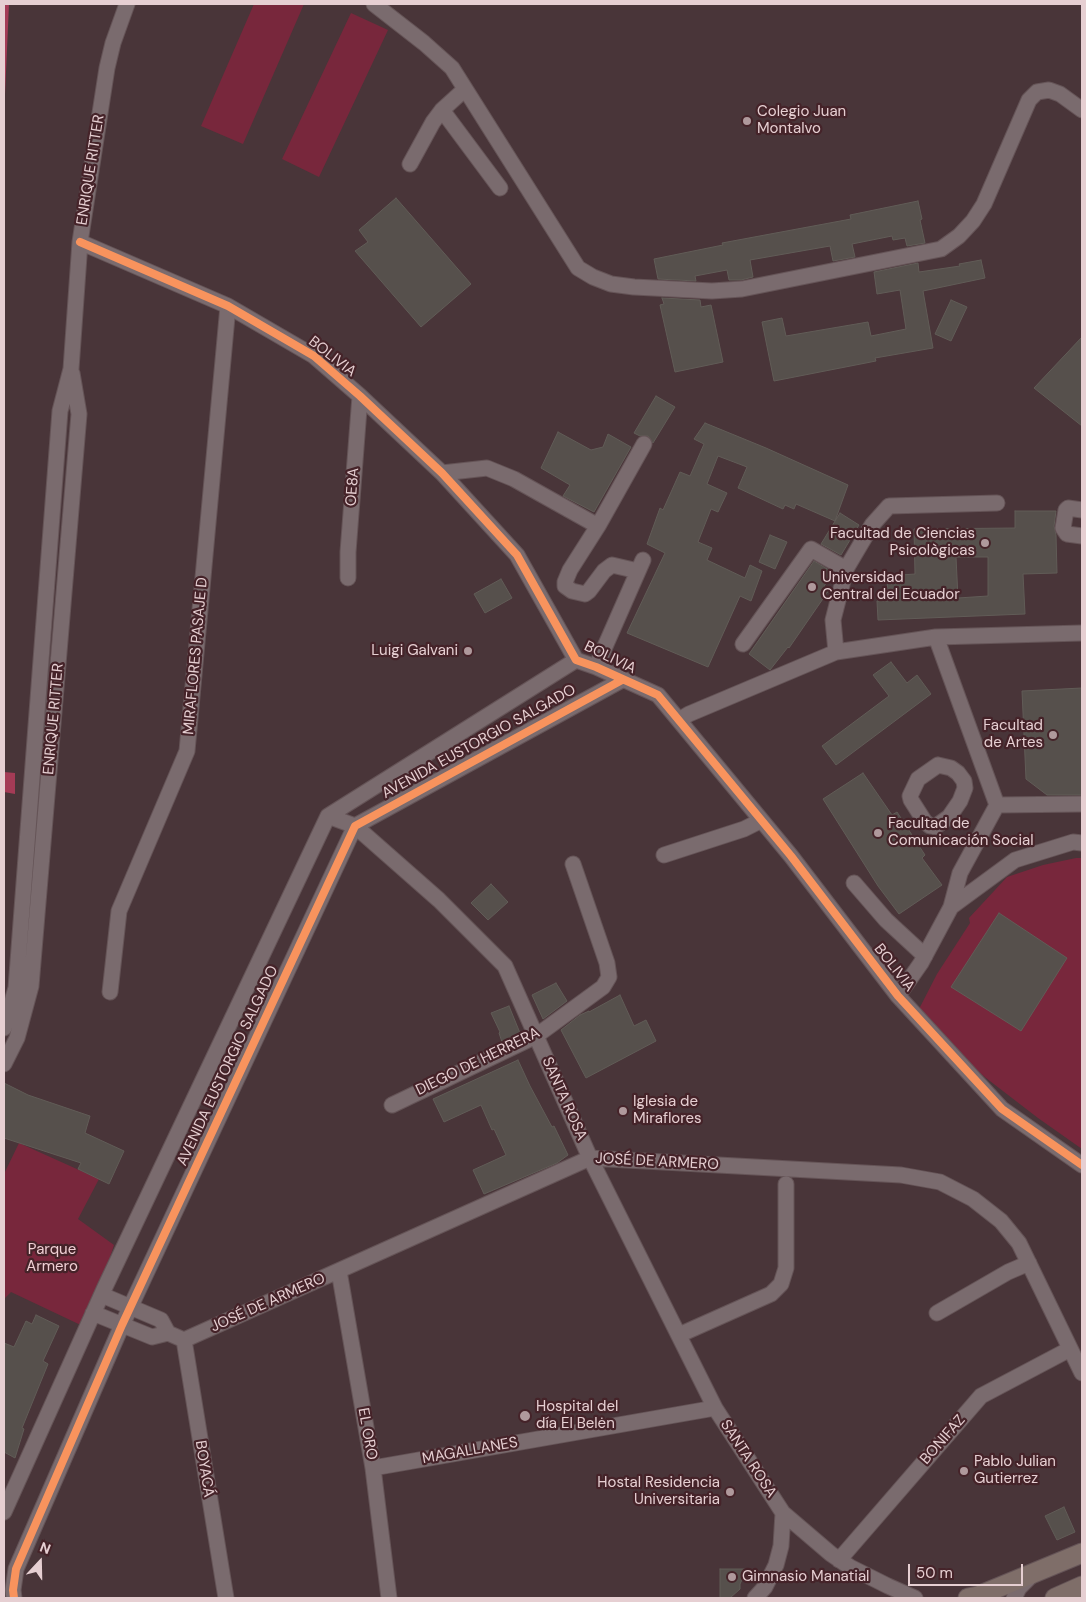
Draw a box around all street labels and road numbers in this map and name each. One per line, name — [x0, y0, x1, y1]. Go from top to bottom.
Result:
street label: ENRIQUE RITTER — [73, 113, 109, 227]
street label: BOLIVIA — [305, 333, 359, 381]
street label: OE8A — [343, 467, 363, 507]
street label: MIRAFLORES PASAJE D — [180, 577, 212, 735]
street label: BOLIVIA — [581, 638, 639, 678]
street label: ENRIQUE RITTER — [40, 663, 68, 775]
street label: AVENIDA EUSTORGIO SALGADO — [379, 681, 579, 803]
street label: BOLIVIA — [870, 941, 918, 995]
street label: AVENIDA EUSTORGIO SALGADO — [174, 963, 282, 1169]
street label: DIEGO DE HERRERA — [413, 1024, 543, 1100]
street label: SANTA ROSA — [538, 1055, 590, 1143]
street label: JOSÉ DE ARMERO — [595, 1150, 719, 1174]
street label: JOSÉ DE ARMERO — [208, 1270, 328, 1336]
street label: EL ORO — [354, 1407, 380, 1461]
street label: BONIFAZ — [917, 1412, 969, 1468]
street label: SANTA ROSA — [716, 1417, 780, 1501]
street label: MAGALLANES — [421, 1434, 519, 1468]
street label: BOYACÁ — [191, 1439, 217, 1499]

